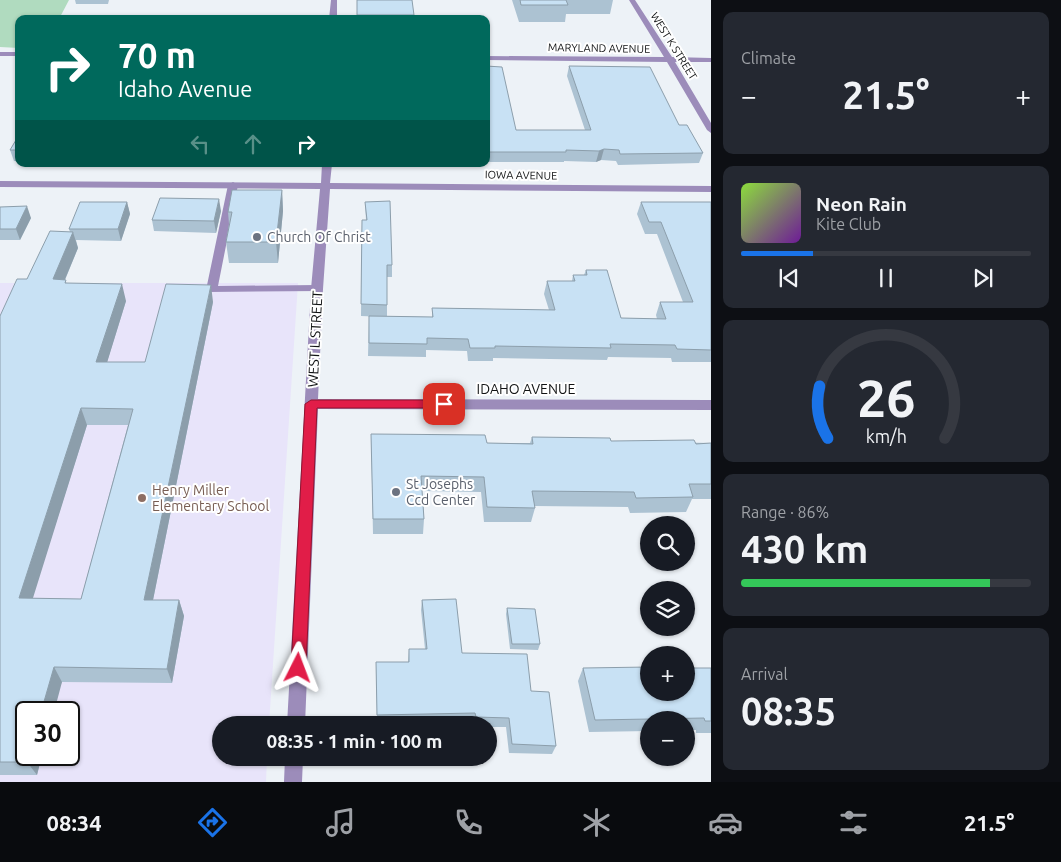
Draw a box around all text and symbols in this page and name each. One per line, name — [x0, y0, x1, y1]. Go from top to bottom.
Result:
street label: WEST K STREET — [648, 10, 700, 82]
icon: right — [35, 35, 100, 100]
text: 70 m — [118, 35, 196, 75]
street label: MARYLAND AVENUE — [548, 41, 650, 55]
text: Climate — [741, 49, 796, 67]
text: 21.5° — [842, 74, 930, 116]
text: Idaho Avenue — [118, 76, 252, 101]
text: − — [741, 80, 757, 111]
text: + — [1015, 80, 1031, 111]
icon: left — [186, 130, 214, 158]
icon: ahead — [239, 130, 267, 158]
icon: right — [292, 130, 320, 158]
street label: IOWA AVENUE — [485, 168, 557, 182]
text: Neon Rain — [816, 193, 907, 215]
text: Kite Club — [816, 215, 881, 233]
place label: Church Of Christ — [267, 229, 371, 245]
marker: Church Of Christ — [251, 231, 263, 243]
icon: previous — [775, 264, 803, 292]
icon: pause — [872, 264, 900, 292]
icon: next — [969, 264, 997, 292]
street label: WEST L STREET — [304, 290, 326, 388]
text: 26 — [857, 369, 915, 427]
street label: IDAHO AVENUE — [477, 381, 576, 397]
pin — [423, 383, 465, 425]
icon: arrive — [430, 390, 458, 418]
text: km/h — [865, 426, 907, 446]
place label: St Josephs Ccd Center — [406, 476, 476, 508]
place label: Henry Miller Elementary School — [152, 482, 270, 514]
marker: St Josephs Ccd Center — [390, 486, 402, 498]
marker: Henry Miller Elementary School — [136, 492, 148, 504]
text: Range · 86% — [741, 503, 829, 521]
map controls — [640, 516, 695, 766]
button: search — [640, 516, 695, 571]
text: 430 km — [741, 528, 868, 570]
button: layers — [640, 581, 695, 636]
position arrow — [271, 641, 323, 693]
button: + — [640, 646, 695, 701]
text: Arrival — [741, 665, 788, 683]
text: 08:35 — [741, 690, 836, 732]
speed limit sign: 30 — [15, 701, 80, 766]
button: − — [640, 711, 695, 766]
text: 08:35 · 1 min · 100 m — [267, 730, 442, 752]
icon: directions — [195, 805, 230, 840]
icon: music — [323, 805, 358, 840]
icon: phone — [451, 805, 486, 840]
icon: climate — [579, 805, 614, 840]
icon: car — [708, 805, 743, 840]
icon: filters — [836, 805, 871, 840]
text: 08:34 — [47, 810, 102, 835]
text: 21.5° — [964, 810, 1014, 835]

